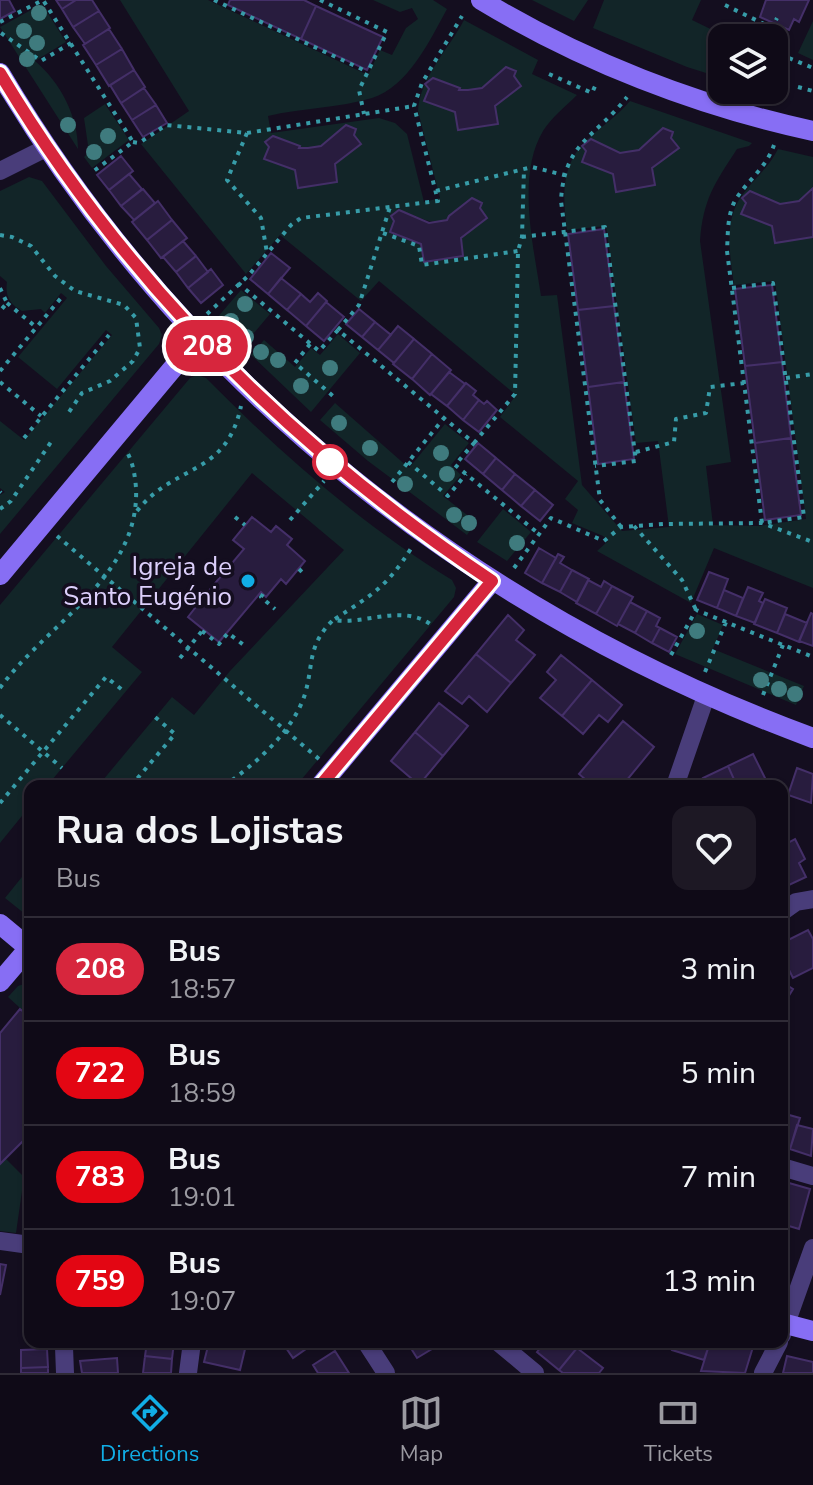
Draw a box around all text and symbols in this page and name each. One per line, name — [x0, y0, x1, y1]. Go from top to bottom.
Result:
map controls — [708, 24, 788, 104]
button: layers — [708, 24, 788, 104]
line badge: 208 — [161, 320, 253, 372]
text: 208 — [182, 327, 232, 365]
unlabelled marker — [313, 445, 347, 479]
place label: Igreja de Santo Eugénio — [63, 549, 232, 614]
marker: Igreja de Santo Eugénio — [239, 572, 257, 590]
text: Rua dos Lojistas — [56, 805, 343, 856]
button: heart — [672, 806, 756, 890]
text: Bus — [56, 861, 101, 896]
text: Bus — [168, 931, 221, 972]
text: 3 min — [681, 949, 756, 990]
text: 208 — [75, 950, 125, 988]
text: 18:57 — [168, 972, 236, 1007]
text: Bus — [168, 1035, 221, 1076]
text: 5 min — [681, 1053, 756, 1094]
text: 722 — [75, 1054, 125, 1092]
text: 18:59 — [168, 1076, 236, 1111]
text: Bus — [168, 1139, 221, 1180]
text: 7 min — [681, 1157, 756, 1198]
text: 783 — [75, 1158, 125, 1196]
text: 19:01 — [168, 1180, 236, 1215]
text: Bus — [168, 1243, 221, 1284]
text: 13 min — [663, 1261, 756, 1302]
text: 759 — [75, 1262, 125, 1300]
text: 19:07 — [168, 1284, 236, 1319]
tab: Directions — [100, 1391, 199, 1469]
tab: Map — [399, 1391, 443, 1469]
tab: Tickets — [644, 1391, 713, 1469]

